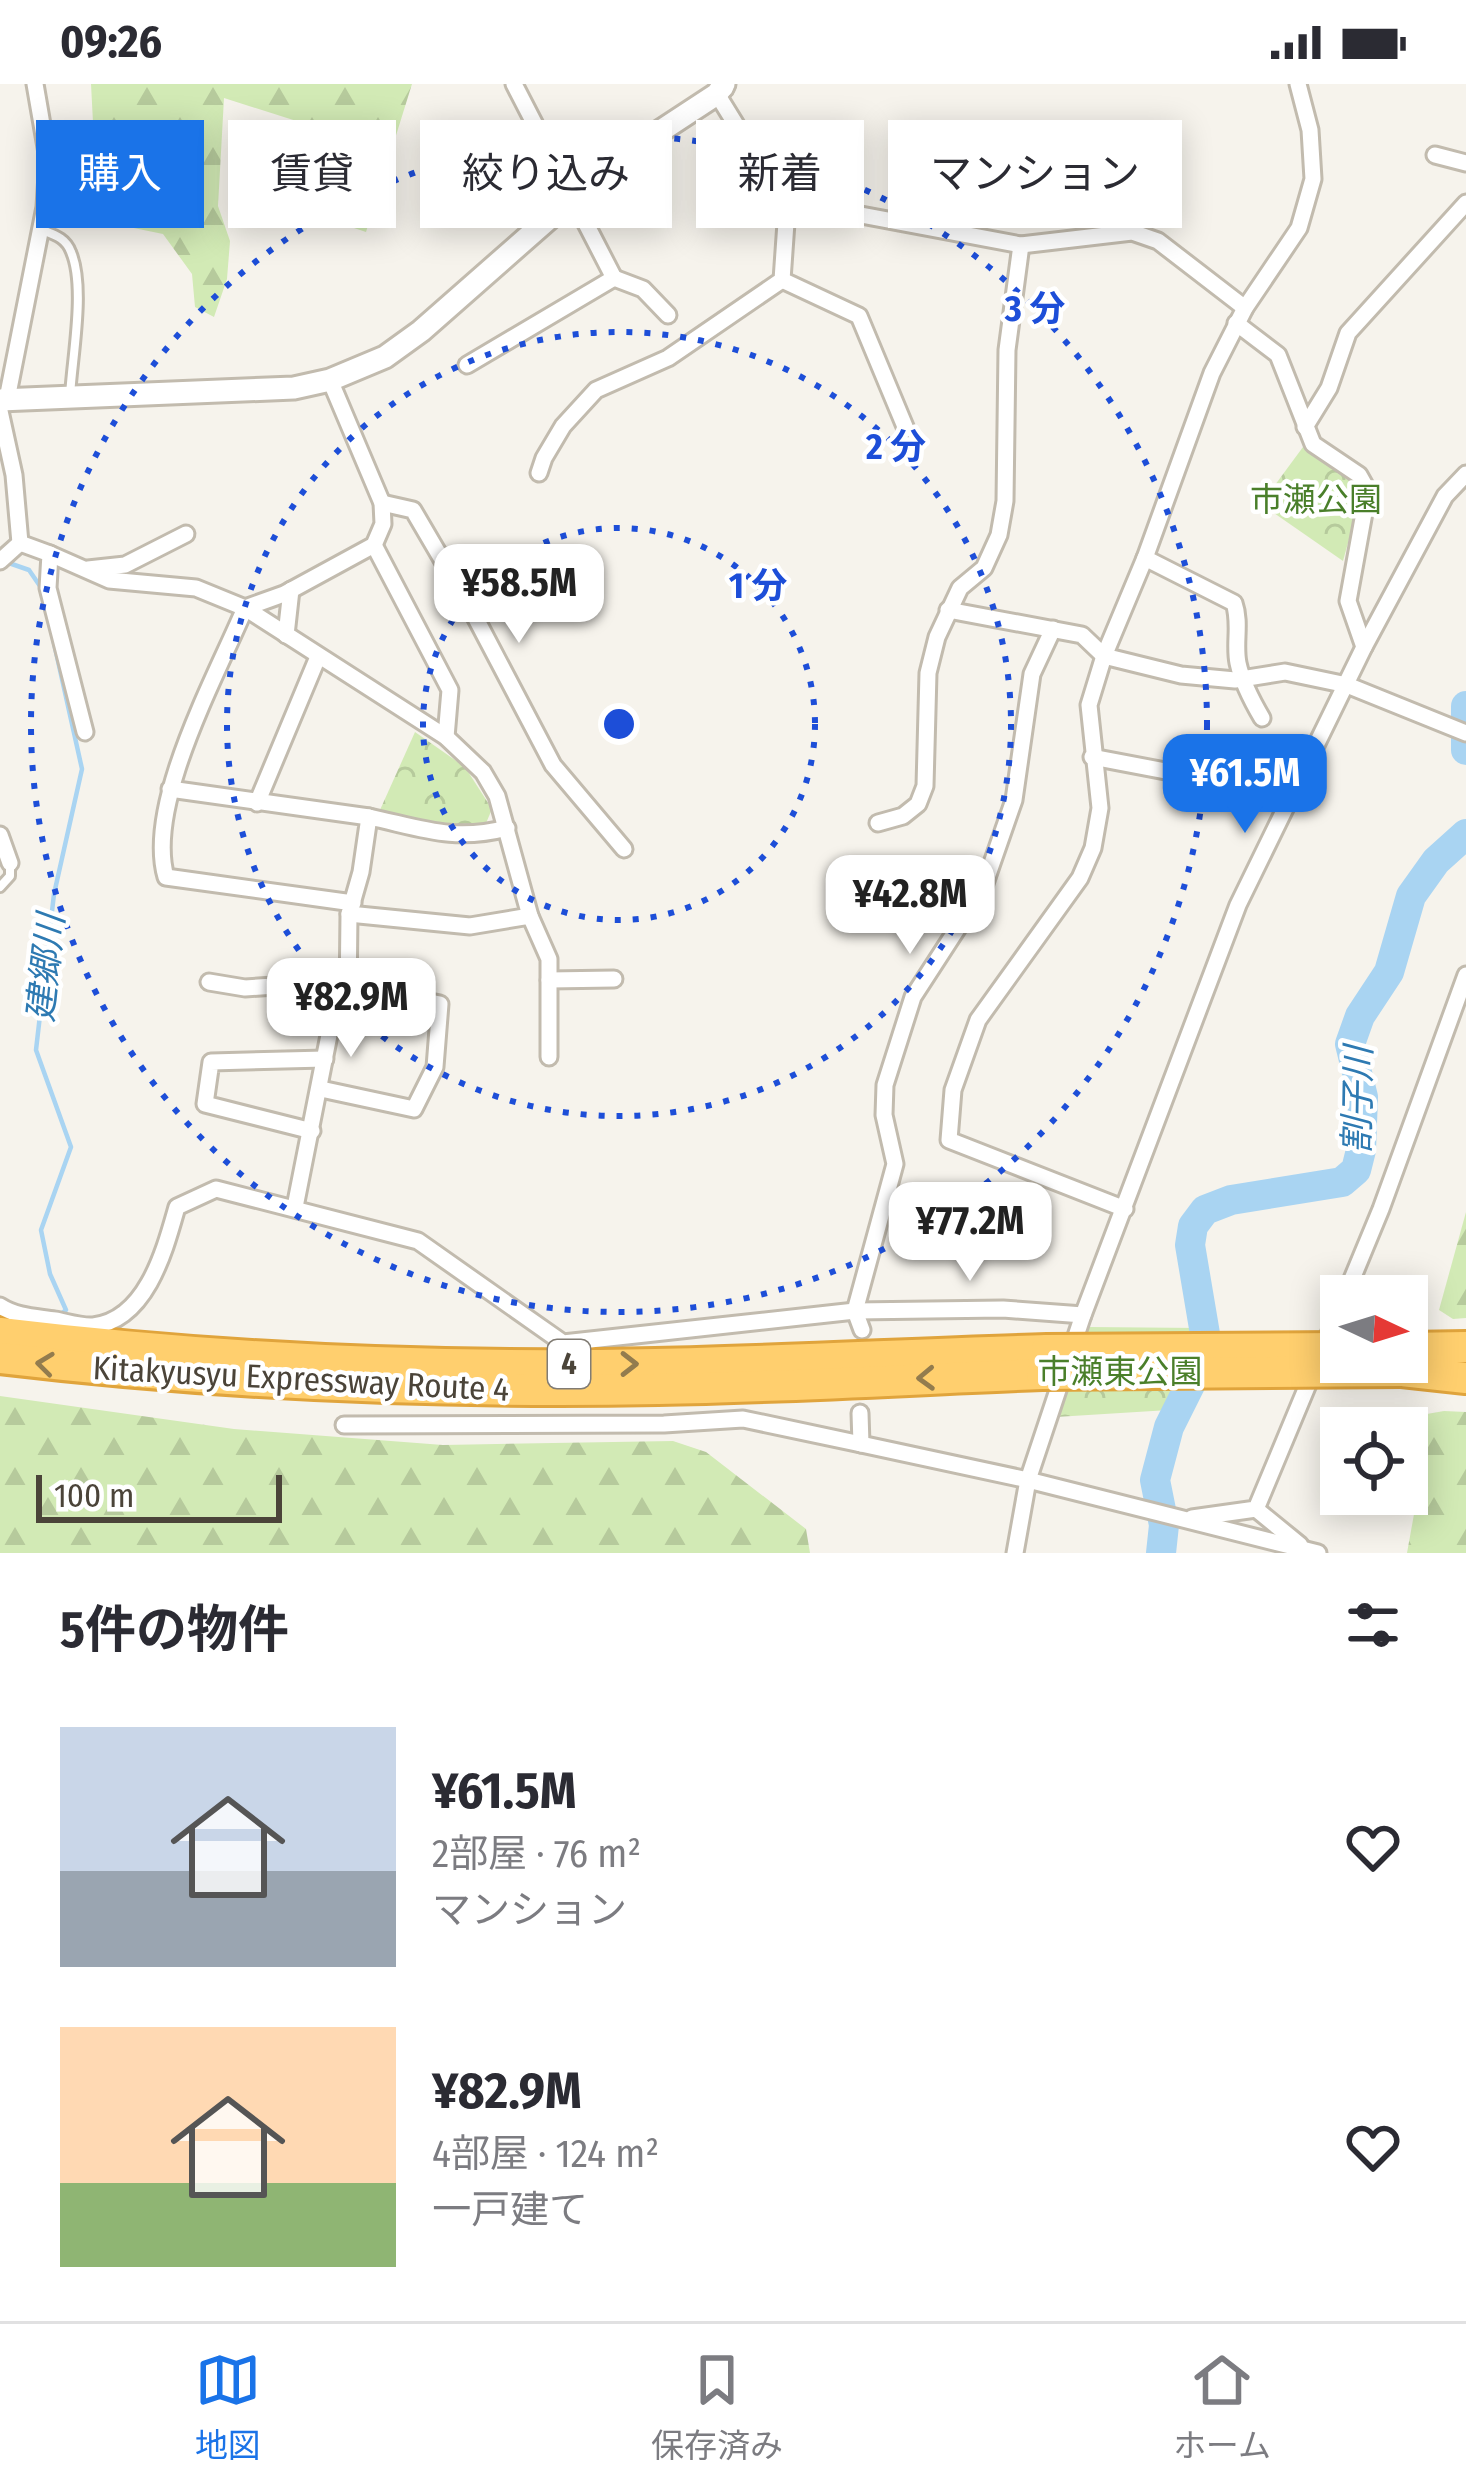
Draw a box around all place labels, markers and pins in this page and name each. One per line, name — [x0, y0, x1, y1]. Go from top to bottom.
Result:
pin: ¥58.5M — [421, 544, 617, 646]
centre of rings — [598, 703, 640, 745]
pin: ¥61.5M — [1147, 734, 1343, 836]
pin: ¥42.8M — [812, 855, 1008, 957]
pin: ¥82.9M — [253, 958, 449, 1060]
pin: ¥77.2M — [872, 1182, 1068, 1284]

